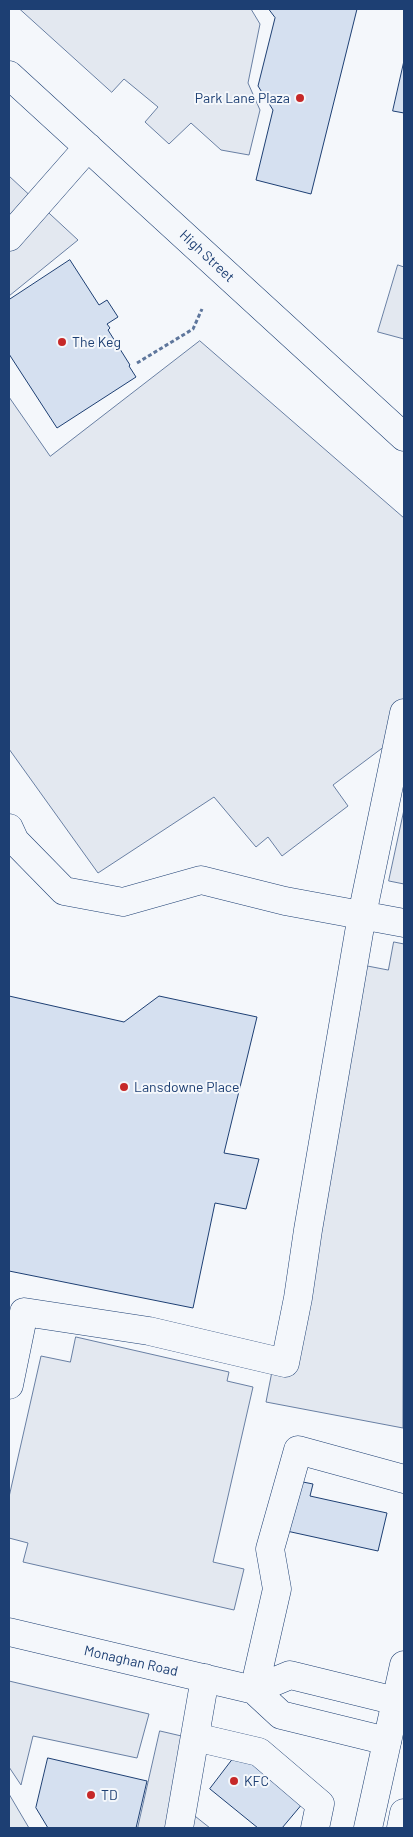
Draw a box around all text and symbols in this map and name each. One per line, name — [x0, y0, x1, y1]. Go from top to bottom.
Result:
place label: Park Lane Plaza — [195, 90, 290, 106]
marker: Park Lane Plaza — [294, 92, 306, 104]
street label: High Street — [176, 226, 238, 286]
place label: The Keg — [72, 334, 121, 350]
marker: The Keg — [56, 336, 68, 348]
place label: Lansdowne Place — [134, 1079, 240, 1095]
marker: Lansdowne Place — [118, 1081, 130, 1093]
street label: Monaghan Road — [82, 1642, 180, 1680]
place label: KFC — [244, 1773, 269, 1789]
marker: KFC — [228, 1775, 240, 1787]
place label: TD — [101, 1787, 118, 1803]
marker: TD — [85, 1789, 97, 1801]

